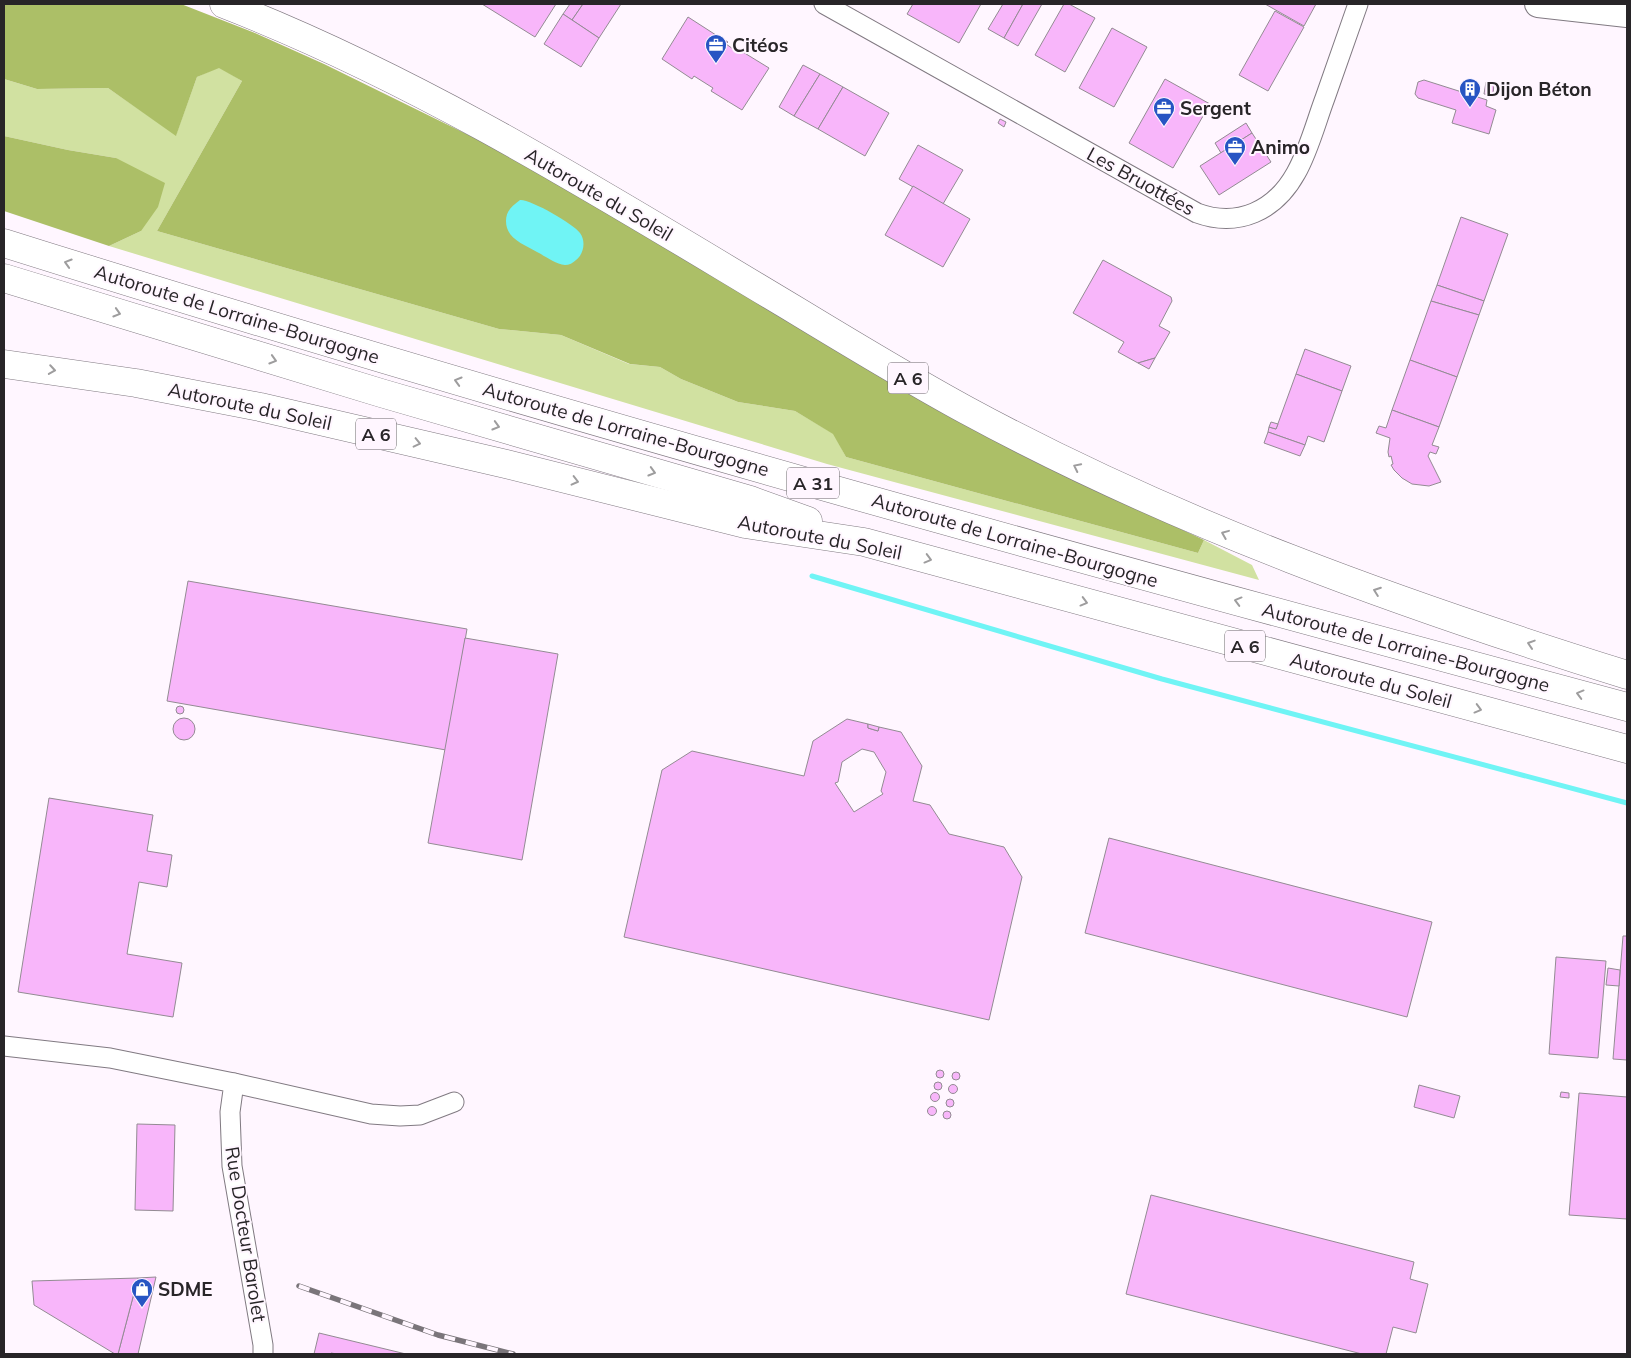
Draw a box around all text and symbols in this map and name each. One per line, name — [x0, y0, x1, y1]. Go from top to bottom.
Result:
office icon: Citéos — [704, 33, 728, 64]
place label: Citéos — [732, 33, 788, 57]
building icon: Dijon Béton — [1458, 77, 1482, 108]
place label: Dijon Béton — [1486, 77, 1592, 101]
office icon: Sergent — [1152, 96, 1176, 127]
place label: Sergent — [1180, 96, 1251, 120]
office icon: Animo — [1223, 135, 1247, 166]
place label: Animo — [1251, 135, 1310, 159]
street label: Autoroute du Soleil — [521, 142, 677, 246]
street label: Les Bruottées — [1083, 142, 1199, 220]
one-way arrow — [64, 258, 73, 268]
street label: Autoroute de Lorraine-Bourgogne — [92, 259, 382, 369]
one-way arrow — [113, 308, 121, 318]
one-way arrow — [268, 355, 276, 365]
road number: A 6 — [888, 362, 928, 393]
one-way arrow — [48, 364, 56, 375]
one-way arrow — [455, 376, 463, 386]
street label: Autoroute du Soleil — [166, 377, 334, 435]
street label: Autoroute de Lorraine-Bourgogne — [480, 377, 772, 481]
road number: A 6 — [356, 418, 396, 449]
one-way arrow — [491, 421, 499, 431]
one-way arrow — [413, 437, 422, 448]
one-way arrow — [1073, 463, 1082, 474]
one-way arrow — [647, 466, 655, 476]
road number: A 31 — [787, 468, 839, 498]
one-way arrow — [571, 475, 580, 486]
street label: Autoroute de Lorraine-Bourgogne — [869, 488, 1161, 592]
street label: Autoroute du Soleil — [736, 509, 904, 565]
one-way arrow — [1221, 529, 1230, 540]
one-way arrow — [923, 553, 932, 564]
one-way arrow — [1373, 587, 1382, 597]
one-way arrow — [1080, 596, 1089, 607]
one-way arrow — [1233, 596, 1242, 607]
street label: Autoroute de Lorraine-Bourgogne — [1260, 597, 1552, 697]
road number: A 6 — [1225, 630, 1265, 661]
one-way arrow — [1527, 640, 1536, 650]
street label: Autoroute du Soleil — [1287, 647, 1455, 713]
one-way arrow — [1576, 689, 1585, 700]
one-way arrow — [1473, 703, 1482, 714]
street label: Rue Docteur Barolet — [220, 1145, 272, 1324]
shop icon: SDME — [130, 1277, 154, 1308]
place label: SDME — [158, 1277, 213, 1301]

